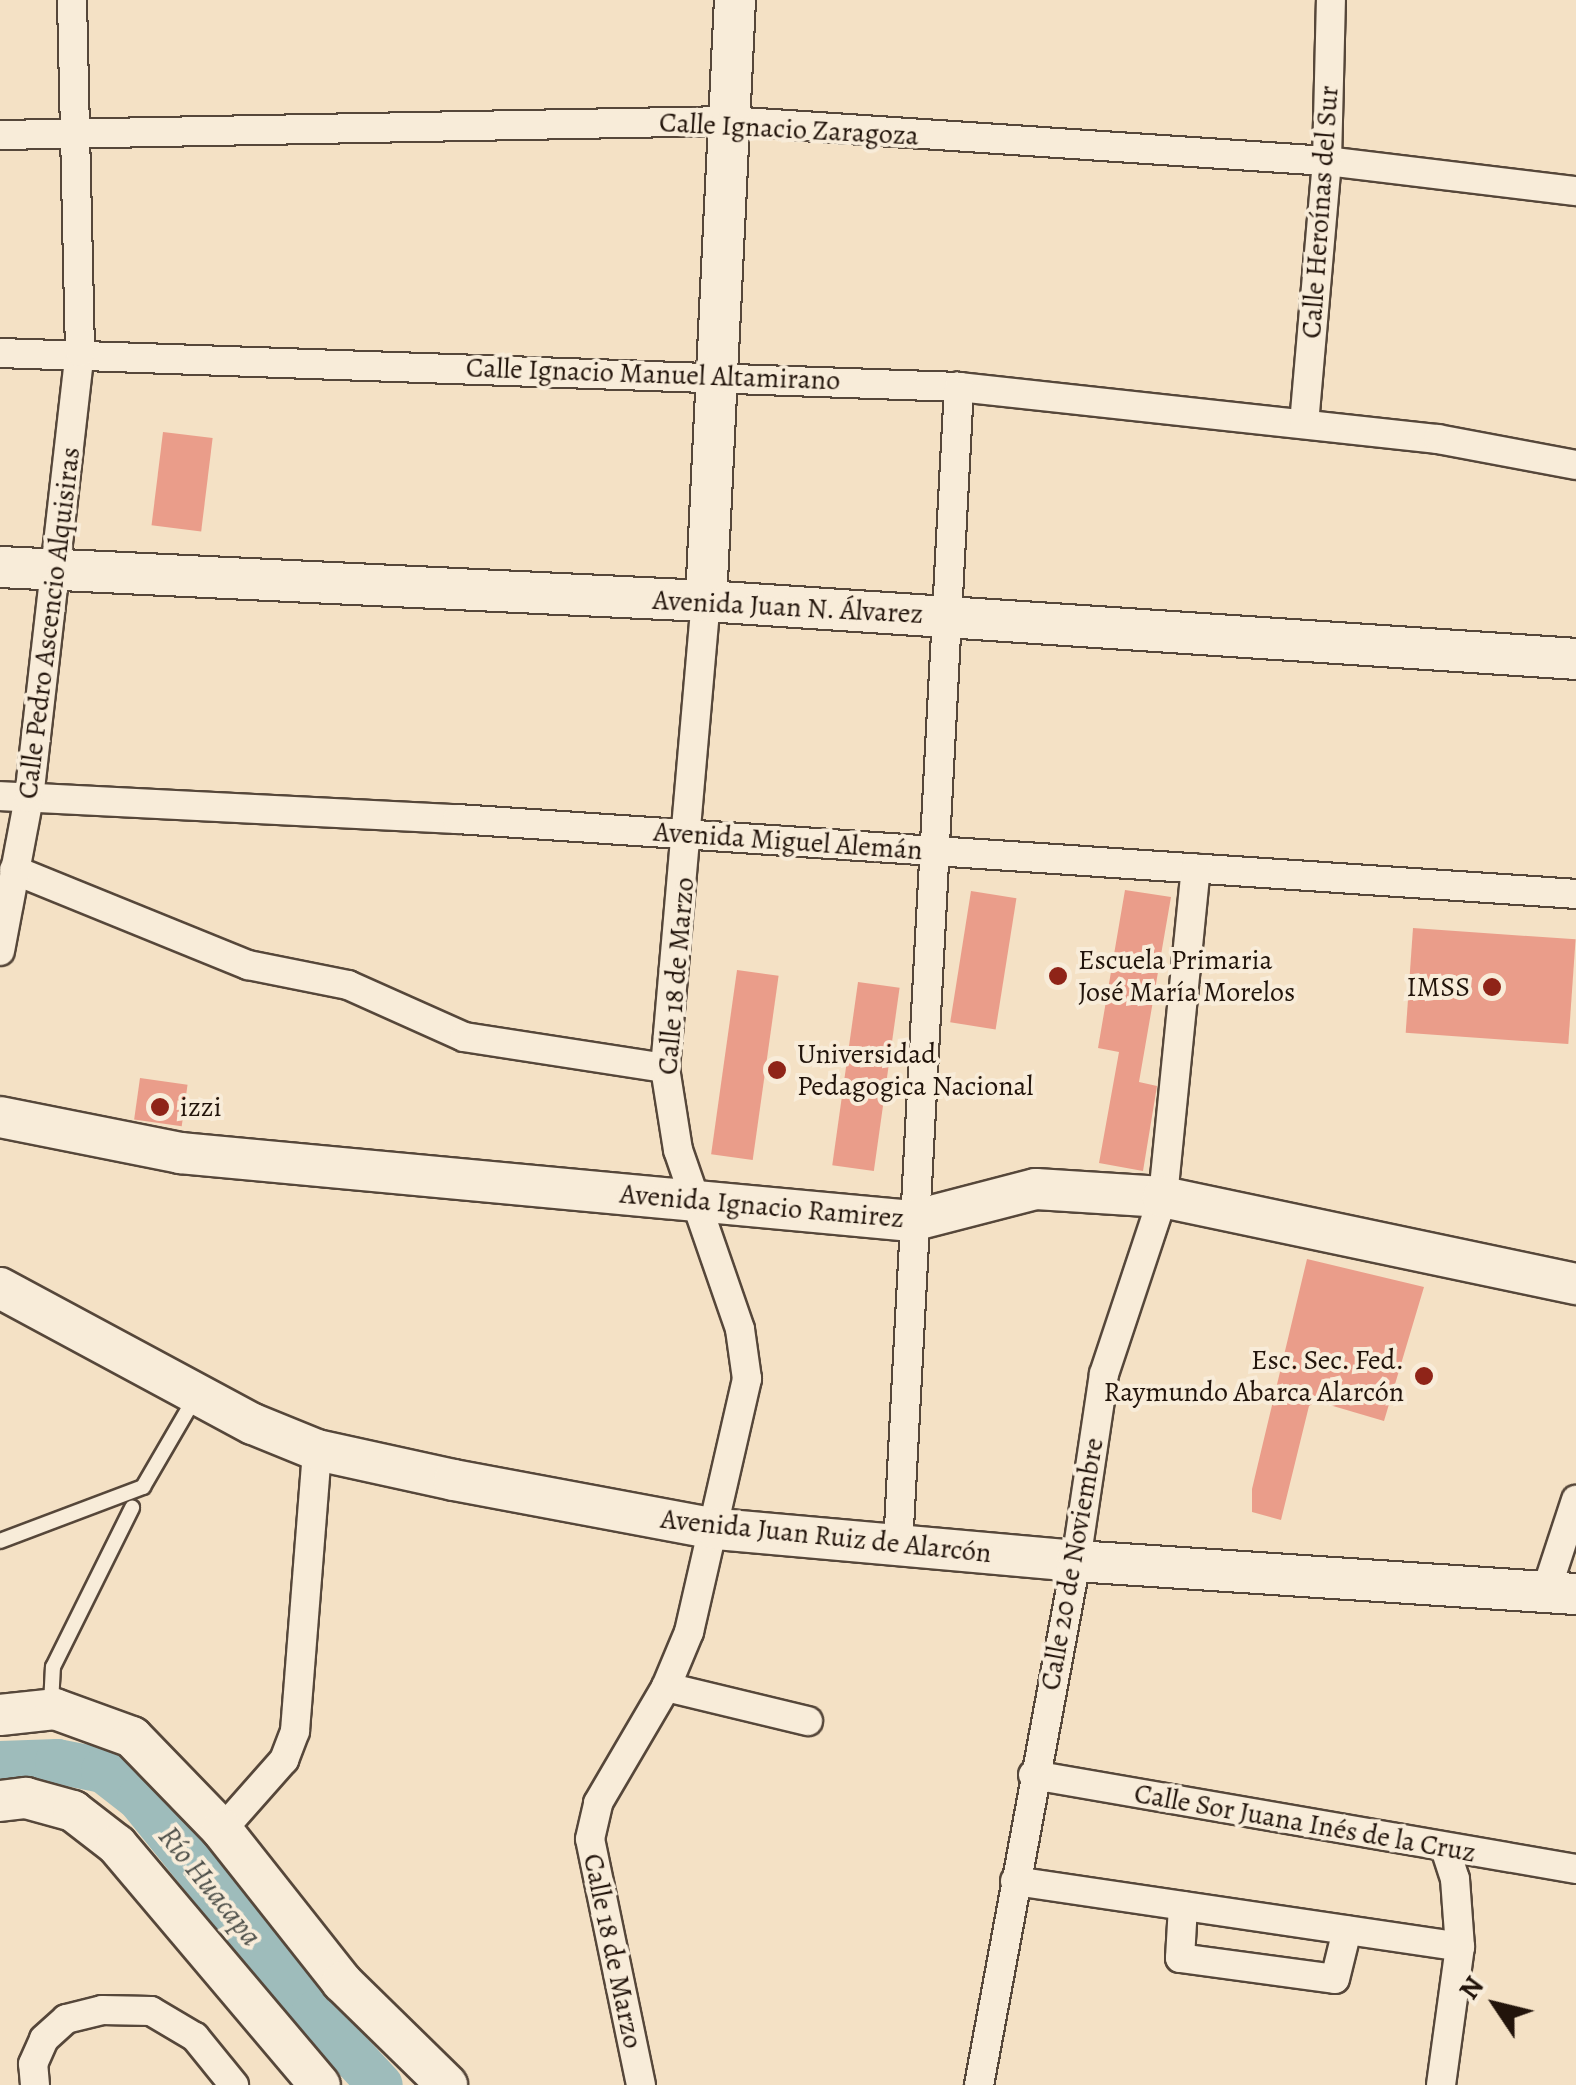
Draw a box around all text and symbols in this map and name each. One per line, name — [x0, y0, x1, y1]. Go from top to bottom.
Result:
street label: Calle Heroínas del Sur — [1294, 84, 1346, 340]
street label: Calle Ignacio Zaragoza — [658, 105, 920, 153]
street label: Calle Ignacio Manuel Altamirano — [465, 351, 841, 397]
street label: Calle Pedro Ascencio Alquisiras — [11, 445, 87, 801]
street label: Avenida Juan N. Álvarez — [652, 583, 924, 631]
street label: Avenida Miguel Alemán — [652, 815, 924, 867]
street label: Calle 18 de Marzo — [651, 876, 701, 1076]
place label: Escuela Primaria José María Morelos — [1078, 943, 1295, 1009]
marker: Escuela Primaria José María Morelos — [1047, 965, 1069, 987]
place label: IMSS — [1406, 970, 1470, 1004]
marker: IMSS — [1479, 974, 1505, 1000]
place label: Universidad Pedagogica Nacional — [797, 1037, 1033, 1103]
marker: Universidad Pedagogica Nacional — [766, 1059, 788, 1081]
place label: izzi — [180, 1090, 222, 1124]
marker: izzi — [149, 1096, 171, 1118]
street label: Avenida Ignacio Ramirez — [619, 1177, 905, 1235]
place label: Esc. Sec. Fed. Raymundo Abarca Alarcón — [1104, 1343, 1404, 1409]
marker: Esc. Sec. Fed. Raymundo Abarca Alarcón — [1413, 1365, 1435, 1387]
street label: Calle 20 de Noviembre — [1033, 1435, 1111, 1693]
street label: Avenida Juan Ruiz de Alarcón — [659, 1502, 993, 1570]
street label: Calle Sor Juana Inés de la Cruz — [1132, 1776, 1478, 1870]
water label: Río Huacapa — [151, 1819, 269, 1953]
street label: Calle 18 de Marzo — [576, 1851, 650, 2051]
north arrow — [1446, 1955, 1546, 2055]
text: N — [1450, 1969, 1493, 2007]

